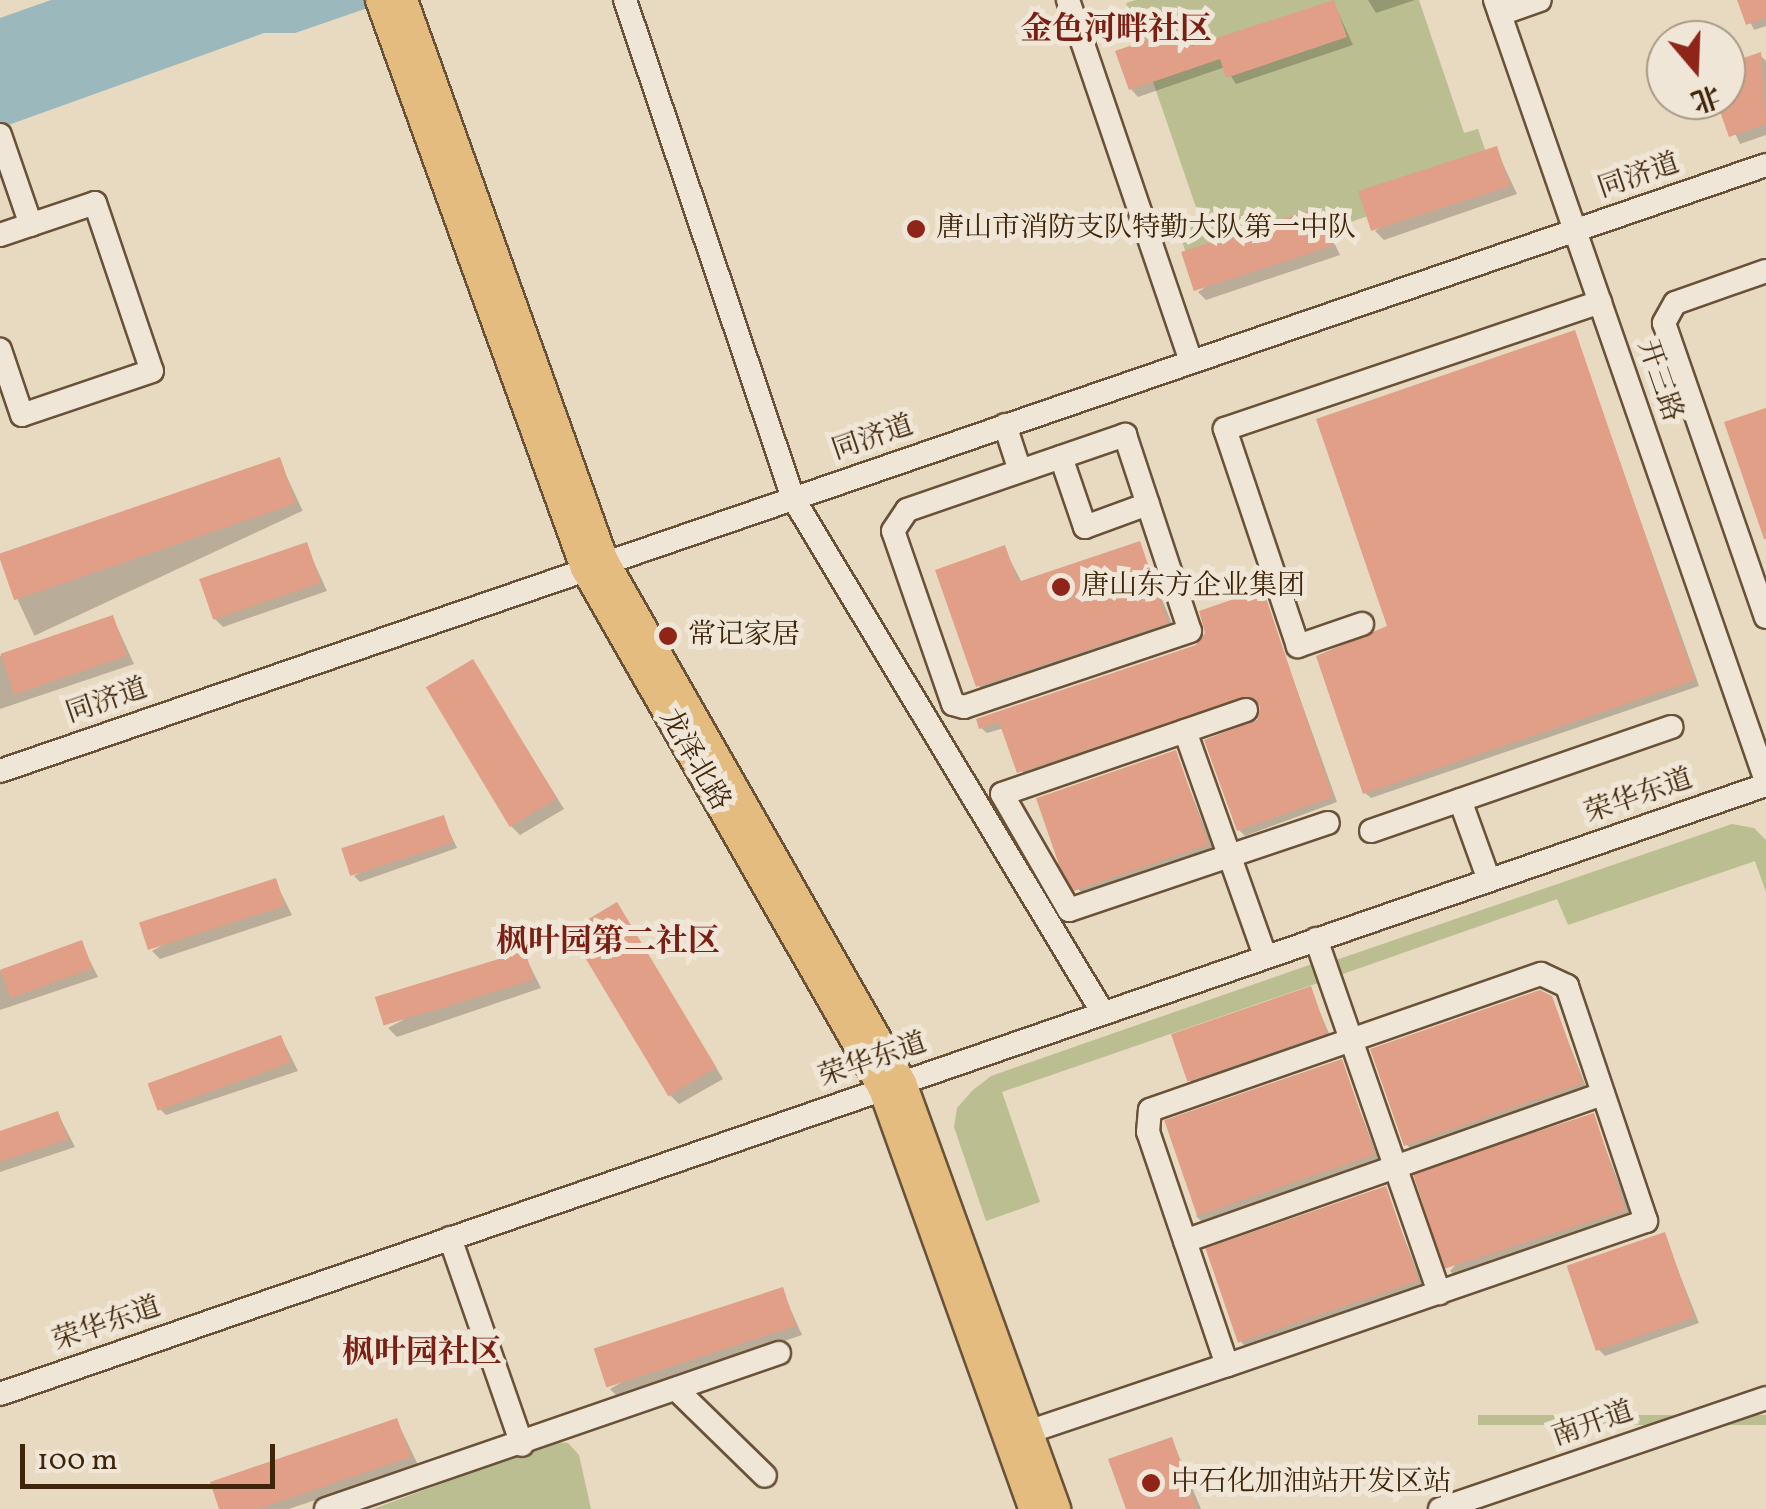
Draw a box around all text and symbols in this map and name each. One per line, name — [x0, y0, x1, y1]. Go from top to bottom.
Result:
district label: 金色河畔社区 — [1020, 12, 1212, 50]
north arrow — [1646, 20, 1746, 120]
text: 北 — [1686, 74, 1725, 120]
street label: 同济道 — [1594, 147, 1684, 207]
place label: 唐山市消防支队特勤大队第一中队 — [936, 212, 1356, 246]
marker: 唐山市消防支队特勤大队第一中队 — [905, 218, 927, 240]
street label: 开三路 — [1629, 336, 1689, 426]
street label: 同济道 — [828, 409, 918, 469]
place label: 唐山东方企业集团 — [1081, 570, 1305, 604]
marker: 唐山东方企业集团 — [1050, 576, 1072, 598]
place label: 常记家居 — [688, 619, 800, 653]
marker: 常记家居 — [657, 625, 679, 647]
street label: 同济道 — [62, 672, 152, 732]
street label: 龙泽北路 — [651, 703, 737, 817]
street label: 荣华东道 — [1581, 763, 1697, 831]
district label: 枫叶园第二社区 — [496, 924, 720, 962]
street label: 荣华东道 — [815, 1027, 931, 1095]
street label: 荣华东道 — [49, 1291, 165, 1359]
district label: 枫叶园社区 — [342, 1335, 502, 1373]
street label: 南开道 — [1548, 1395, 1638, 1455]
scale bar — [25, 1424, 280, 1486]
text: 100 m — [37, 1440, 118, 1482]
place label: 中石化加油站开发区站 — [1171, 1466, 1451, 1500]
marker: 中石化加油站开发区站 — [1140, 1472, 1162, 1494]

